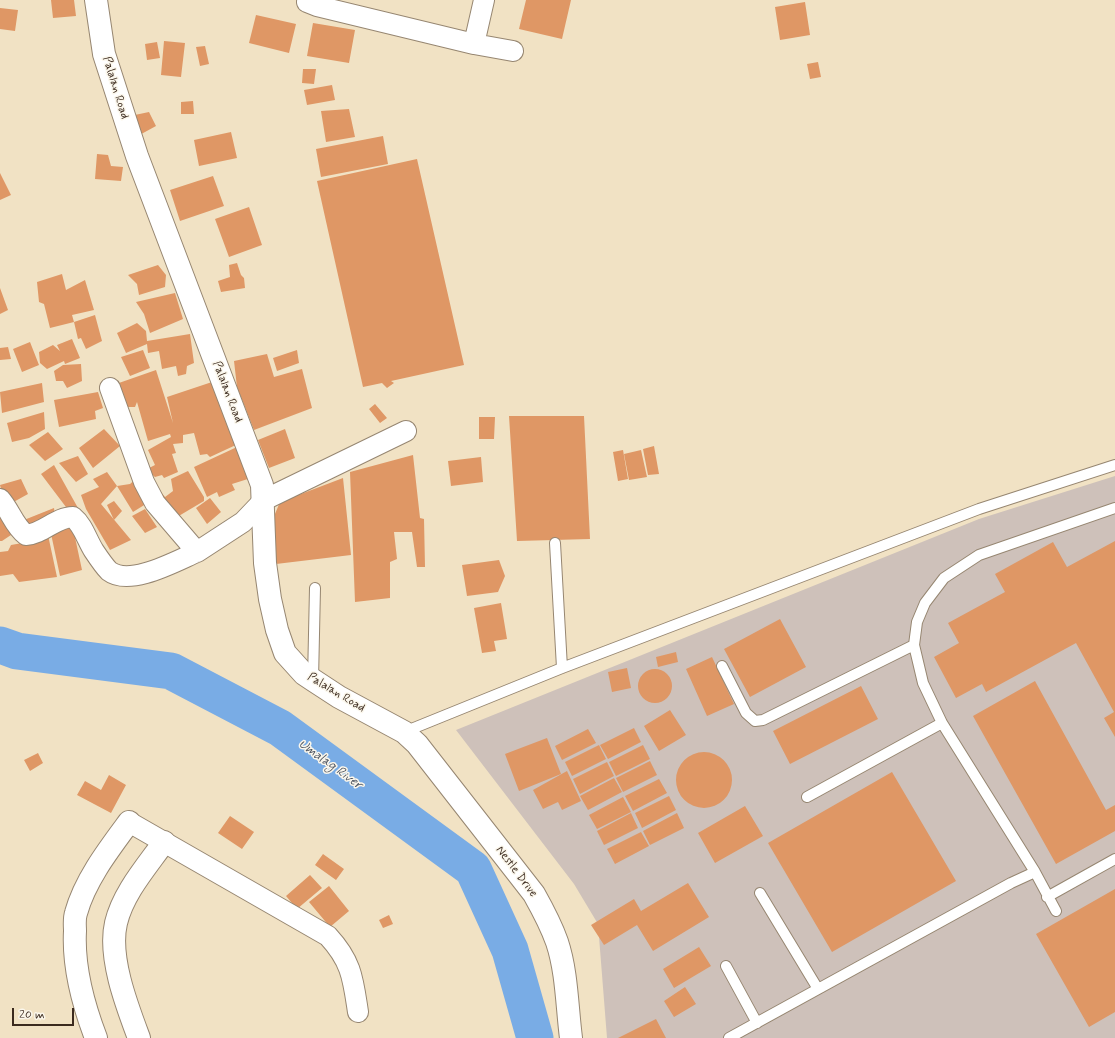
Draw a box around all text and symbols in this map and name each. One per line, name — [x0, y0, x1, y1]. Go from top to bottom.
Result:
street label: Palalan Road — [99, 55, 131, 121]
street label: Palalan Road — [209, 359, 245, 425]
street label: Palalan Road — [305, 670, 367, 716]
water label: Umalag River — [295, 737, 365, 793]
street label: Nestle Drive — [492, 844, 540, 900]
scale bar — [14, 1000, 76, 1026]
text: 20 m — [19, 1007, 45, 1023]

